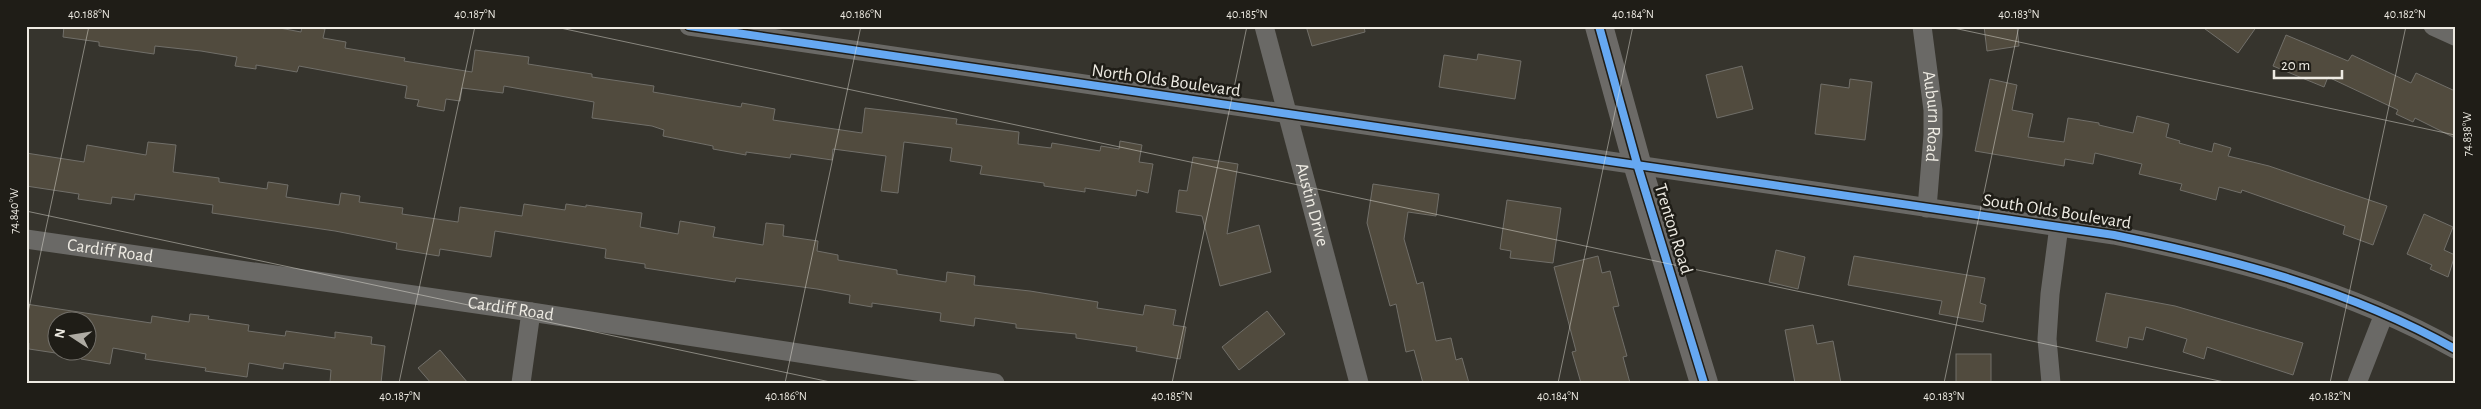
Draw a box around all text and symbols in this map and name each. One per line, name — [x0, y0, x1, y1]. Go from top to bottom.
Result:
text: 40.188°N — [68, 8, 110, 20]
text: 40.187°N — [454, 8, 496, 20]
text: 40.186°N — [840, 8, 882, 20]
text: 40.185°N — [1226, 8, 1268, 20]
text: 40.184°N — [1612, 8, 1654, 20]
text: 40.183°N — [1998, 8, 2040, 20]
text: 40.182°N — [2384, 8, 2426, 20]
scale bar — [2274, 48, 2341, 80]
text: 20 m — [2281, 58, 2310, 73]
street label: North Olds Boulevard — [1090, 62, 1242, 100]
street label: Auburn Road — [1919, 70, 1942, 163]
text: 74.838°W — [2461, 112, 2473, 156]
street label: Austin Drive — [1292, 161, 1331, 249]
street label: Trenton Road — [1651, 182, 1695, 276]
text: 74.840°W — [8, 188, 20, 234]
street label: South Olds Boulevard — [1982, 191, 2132, 233]
street label: Cardiff Road — [66, 236, 154, 266]
street label: Cardiff Road — [467, 294, 555, 324]
north arrow — [48, 312, 98, 362]
text: N — [52, 327, 68, 340]
text: 40.187°N — [379, 390, 421, 402]
text: 40.186°N — [765, 390, 807, 402]
text: 40.185°N — [1151, 390, 1193, 402]
text: 40.184°N — [1537, 390, 1579, 402]
text: 40.183°N — [1923, 390, 1965, 402]
text: 40.182°N — [2309, 390, 2351, 402]

